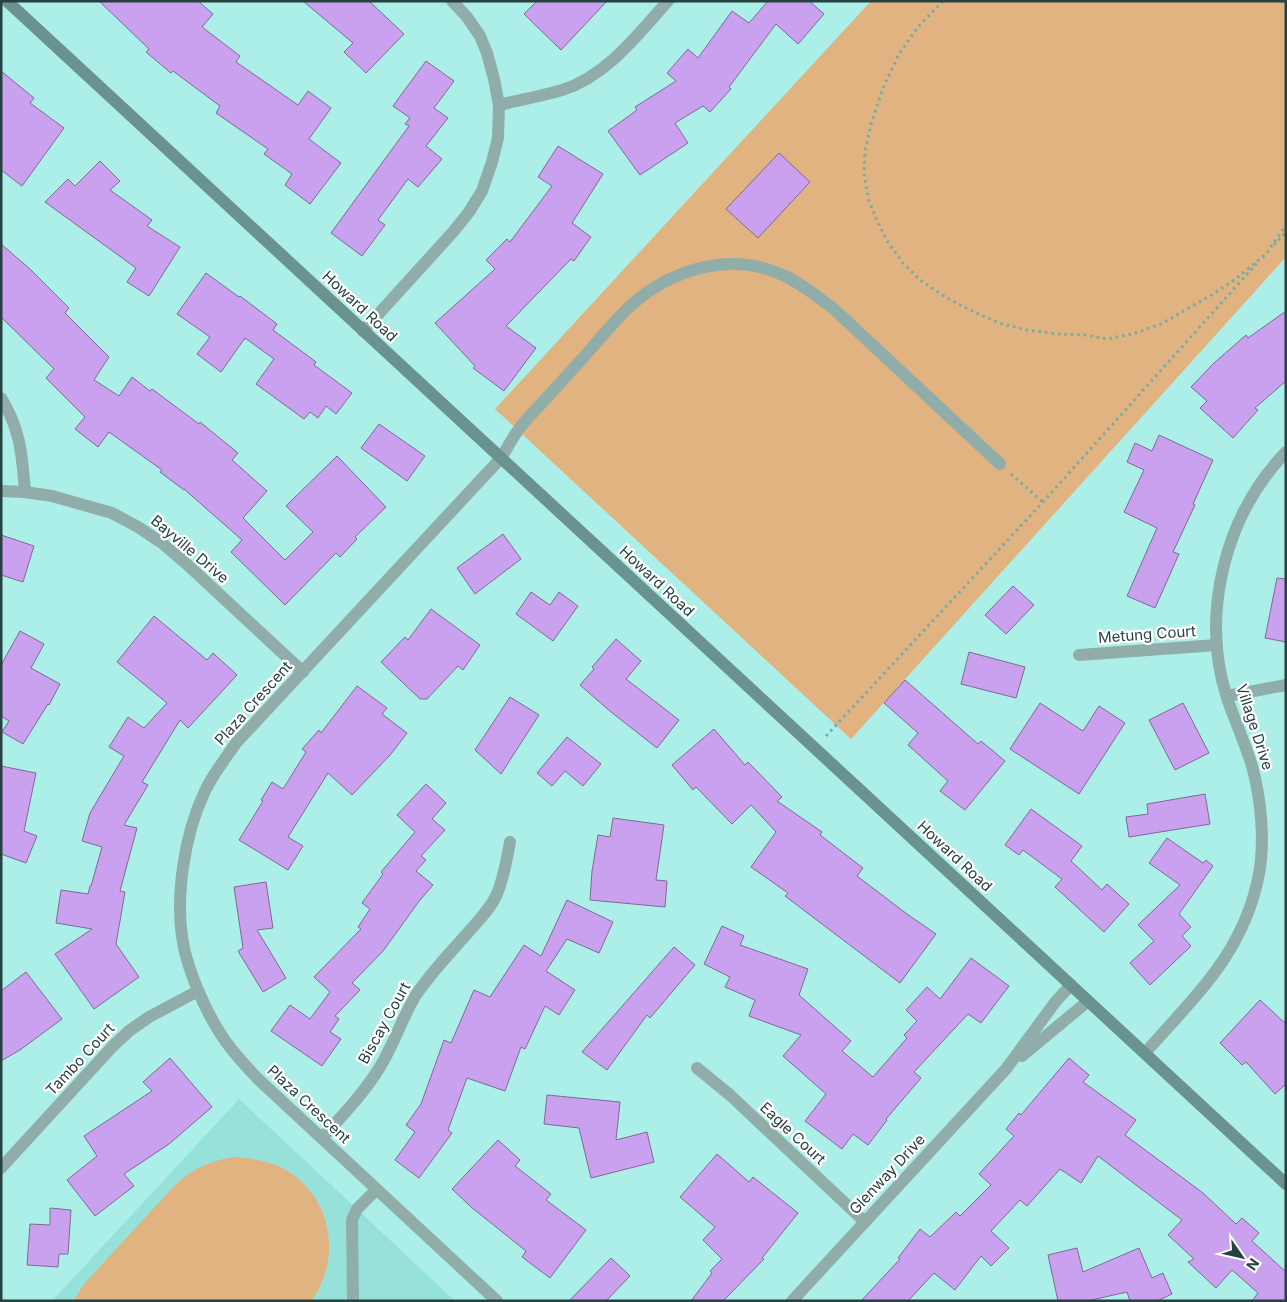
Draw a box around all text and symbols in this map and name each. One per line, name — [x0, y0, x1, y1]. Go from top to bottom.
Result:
street label: Howard Road — [319, 266, 401, 346]
street label: Bayville Drive — [147, 511, 233, 587]
street label: Howard Road — [616, 541, 698, 621]
street label: Metung Court — [1097, 621, 1197, 647]
street label: Plaza Crescent — [210, 657, 296, 749]
street label: Village Drive — [1232, 682, 1278, 772]
street label: Howard Road — [914, 816, 996, 896]
street label: Biscay Court — [354, 979, 414, 1067]
street label: Tambo Court — [42, 1019, 118, 1099]
street label: Plaza Crescent — [264, 1061, 355, 1147]
street label: Eagle Court — [756, 1098, 830, 1168]
street label: Glenway Drive — [845, 1130, 929, 1218]
north arrow — [1217, 1232, 1267, 1282]
text: N — [1243, 1255, 1263, 1274]

